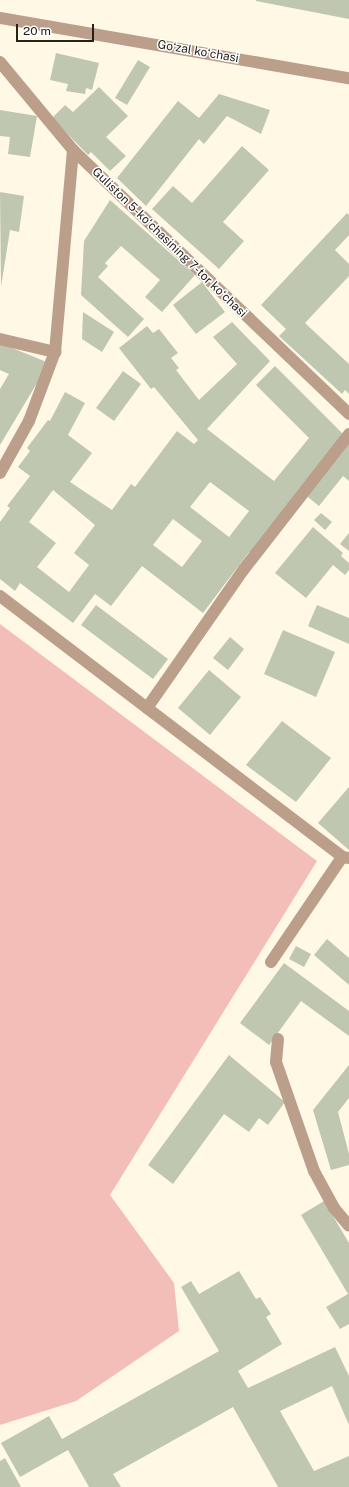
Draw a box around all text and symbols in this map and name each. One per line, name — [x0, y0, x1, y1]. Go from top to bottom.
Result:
scale bar — [18, 16, 96, 42]
text: 20 m — [23, 24, 51, 38]
street label: Goʻzal koʻchasi — [156, 38, 240, 66]
street label: Guliston 5-koʻchasining 7-tor koʻchasi — [89, 165, 249, 321]

